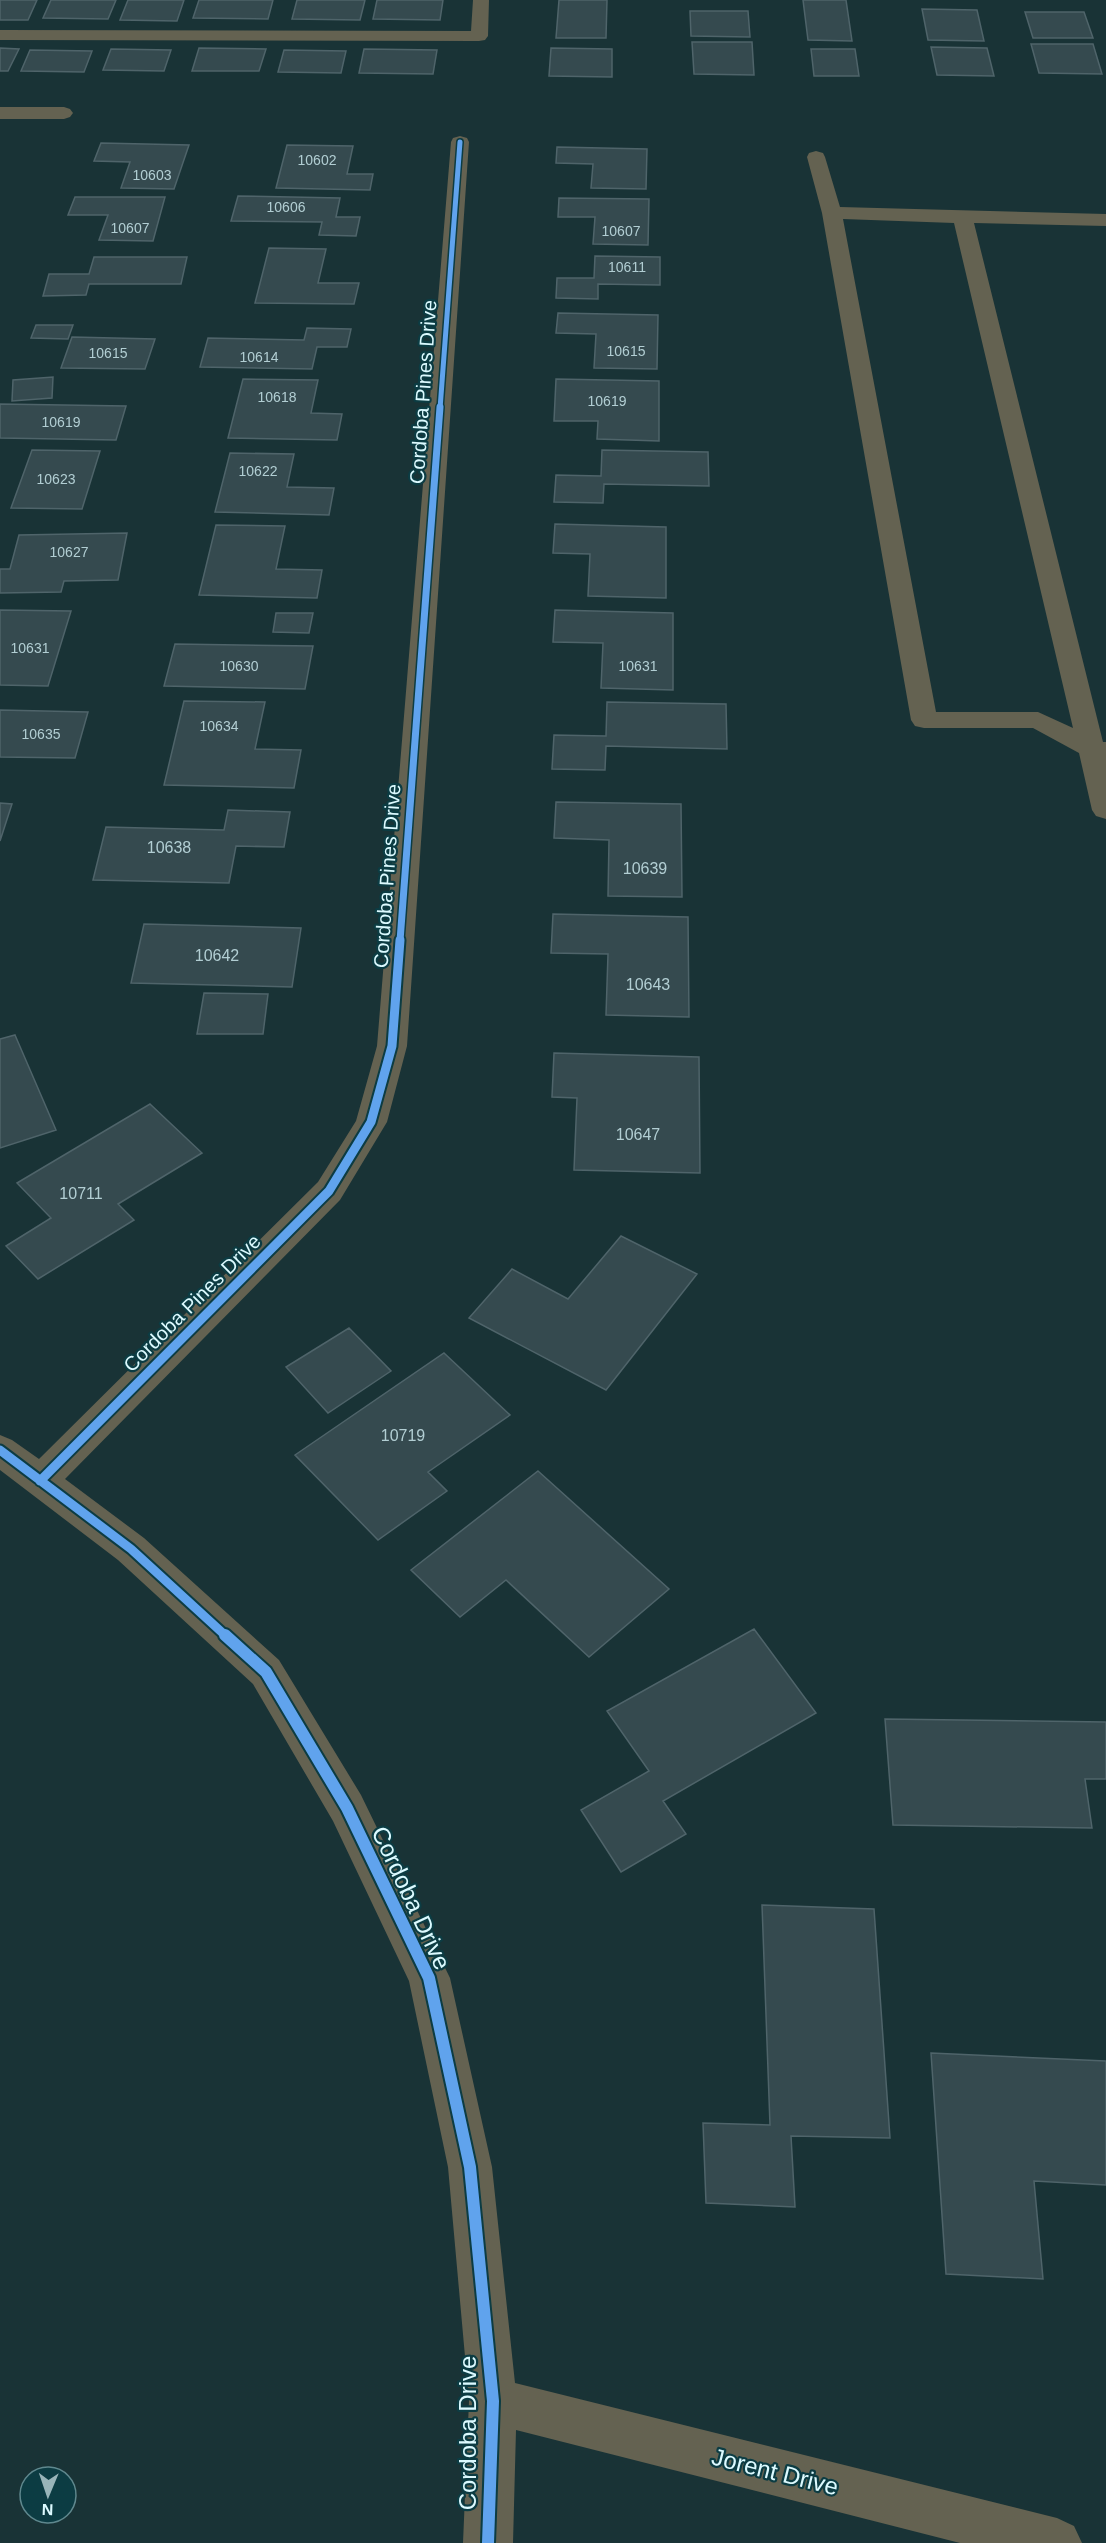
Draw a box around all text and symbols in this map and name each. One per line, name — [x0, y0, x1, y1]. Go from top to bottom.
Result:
house number: 10602 — [298, 152, 337, 168]
house number: 10603 — [133, 167, 172, 183]
house number: 10606 — [267, 199, 306, 215]
house number: 10607 — [111, 220, 150, 236]
house number: 10607 — [602, 223, 641, 239]
house number: 10611 — [608, 259, 646, 275]
street label: Cordoba Pines Drive — [406, 299, 440, 485]
house number: 10615 — [607, 343, 646, 359]
house number: 10615 — [89, 345, 128, 361]
house number: 10614 — [240, 349, 279, 365]
house number: 10618 — [258, 389, 297, 405]
house number: 10619 — [588, 393, 627, 409]
house number: 10619 — [42, 414, 81, 430]
house number: 10622 — [239, 463, 278, 479]
house number: 10623 — [37, 471, 76, 487]
house number: 10627 — [50, 544, 89, 560]
house number: 10631 — [11, 640, 50, 656]
house number: 10630 — [220, 658, 259, 674]
house number: 10631 — [619, 658, 658, 674]
house number: 10634 — [200, 718, 239, 734]
house number: 10635 — [22, 726, 61, 742]
street label: Cordoba Pines Drive — [370, 783, 404, 969]
house number: 10638 — [147, 839, 191, 856]
house number: 10639 — [623, 860, 667, 877]
house number: 10642 — [195, 947, 239, 964]
house number: 10643 — [626, 976, 670, 993]
house number: 10647 — [616, 1126, 660, 1143]
house number: 10711 — [59, 1185, 103, 1202]
street label: Cordoba Pines Drive — [119, 1230, 265, 1376]
house number: 10719 — [381, 1427, 425, 1444]
street label: Cordoba Drive — [367, 1822, 456, 1974]
street label: Cordoba Drive — [454, 2356, 481, 2510]
street label: Jorent Drive — [709, 2443, 841, 2500]
north arrow — [18, 2465, 78, 2525]
text: N — [41, 2501, 54, 2518]

